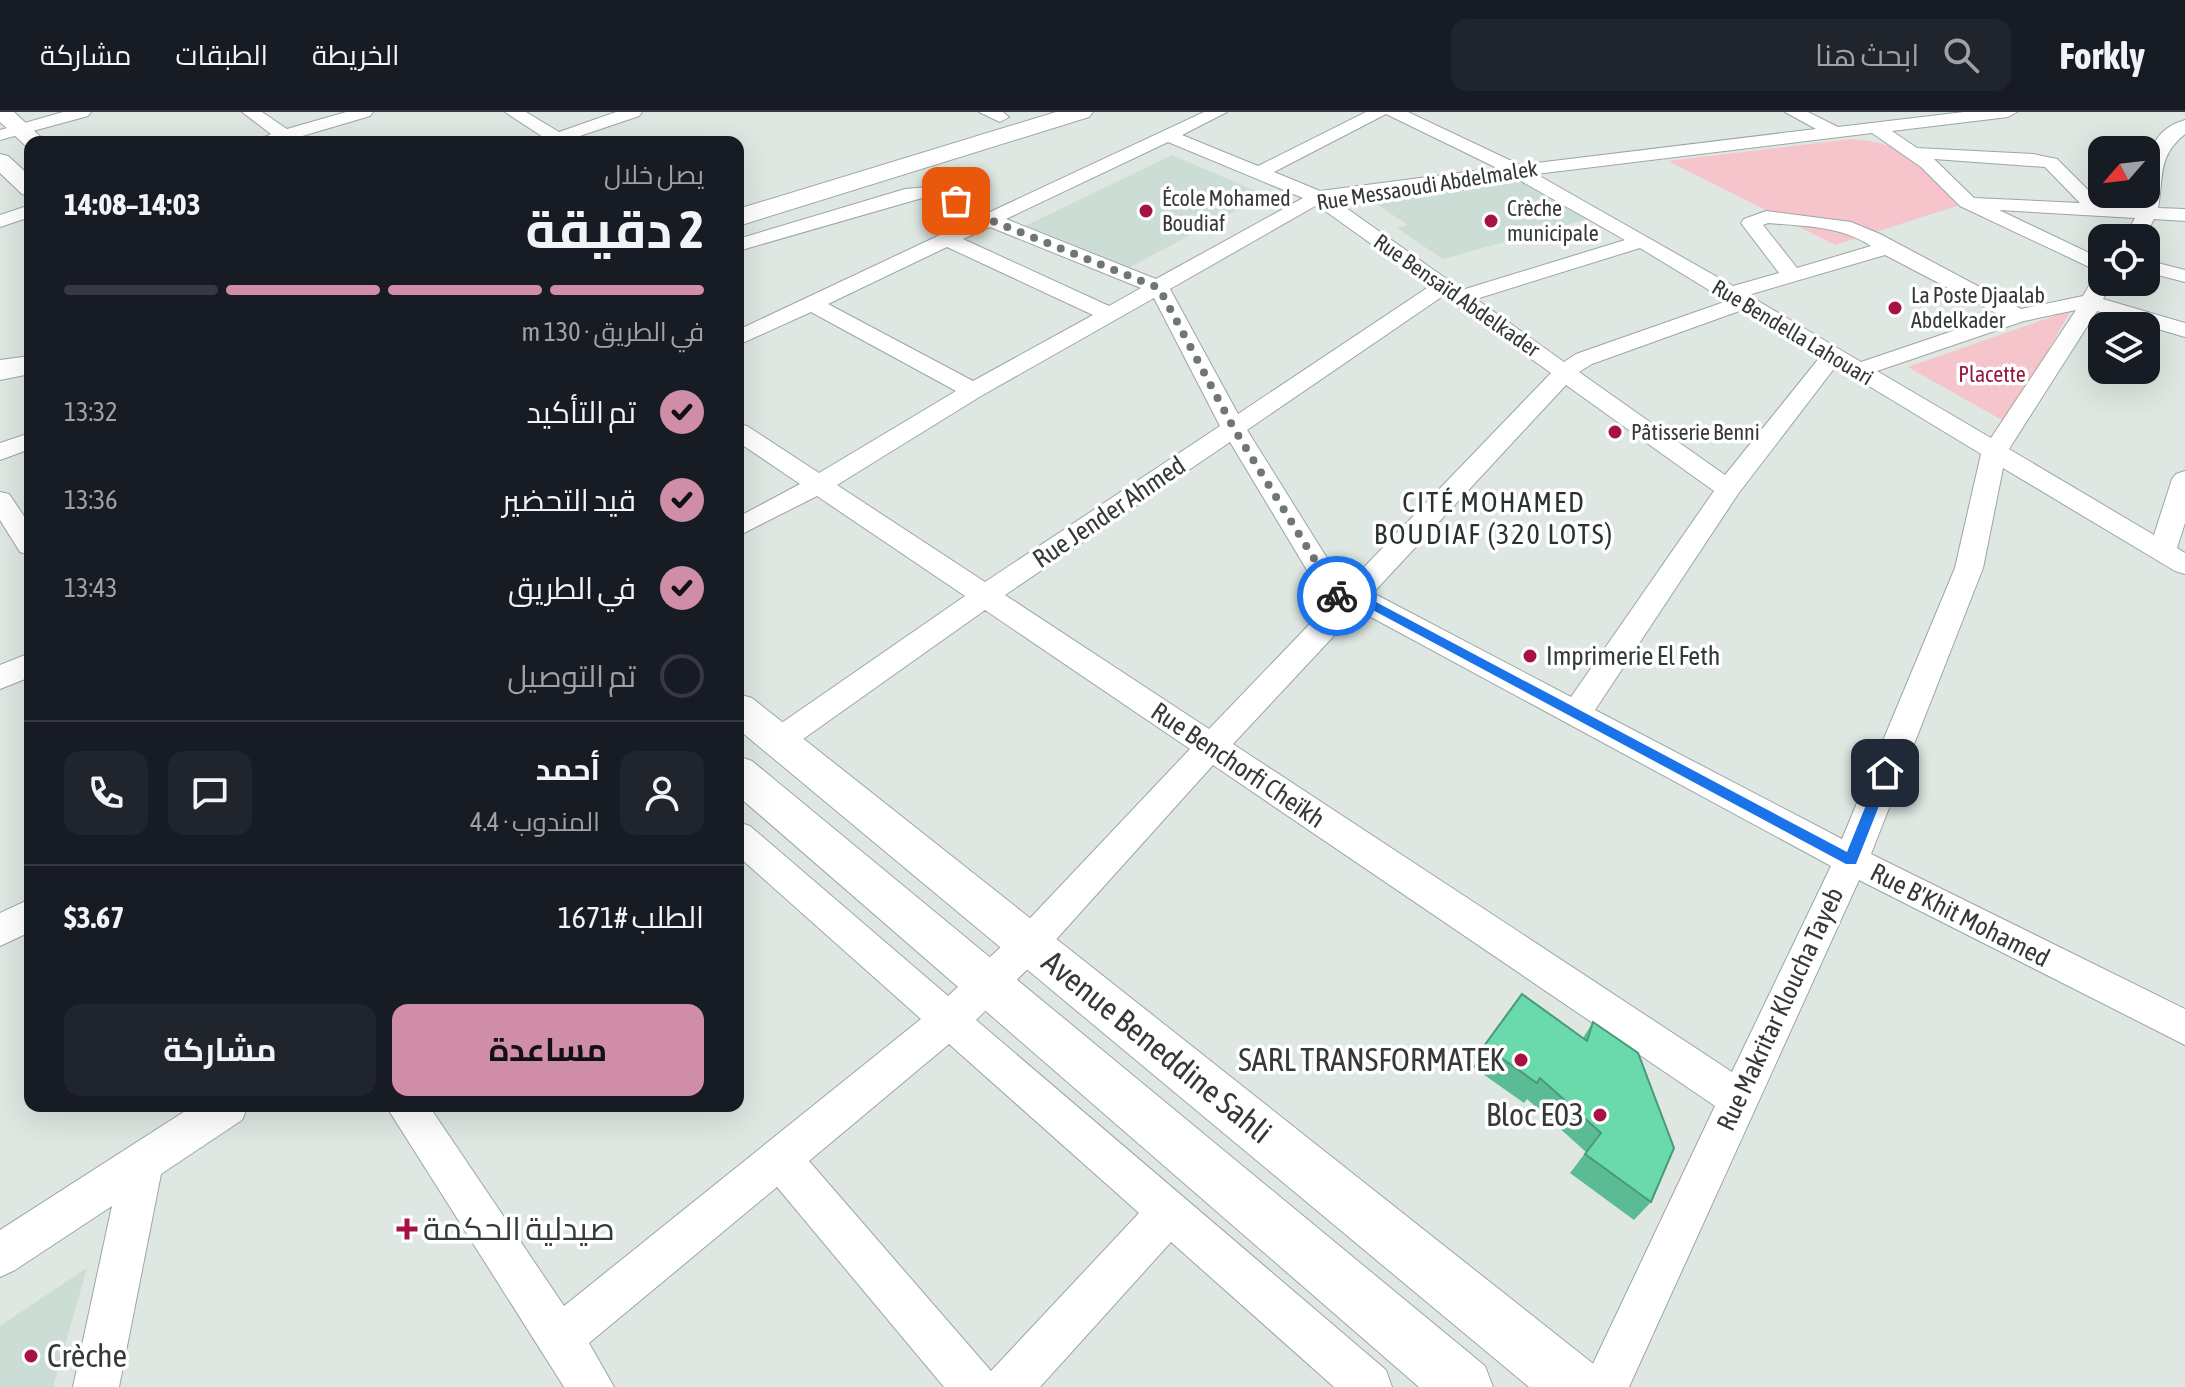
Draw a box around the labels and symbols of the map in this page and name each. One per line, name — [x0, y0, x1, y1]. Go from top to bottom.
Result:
north arrow — [2088, 136, 2160, 208]
street label: Rue Messaoudi Abdelmalek — [1315, 155, 1540, 215]
pin — [922, 167, 990, 235]
place label: École Mohamed Boudiaf — [1162, 185, 1291, 236]
place label: Crèche municipale — [1507, 195, 1599, 246]
marker: École Mohamed Boudiaf — [1137, 202, 1155, 220]
marker: Crèche municipale — [1482, 212, 1500, 230]
street label: Rue Bensaïd Abdelkader — [1369, 228, 1545, 362]
street label: Rue Bendella Lahouari — [1708, 274, 1878, 390]
place label: La Poste Djaalab Abdelkader — [1911, 282, 2045, 333]
marker: La Poste Djaalab Abdelkader — [1886, 299, 1904, 317]
park label: Placette — [1958, 361, 2026, 387]
place label: Pâtisserie Benni — [1631, 419, 1760, 445]
marker: Pâtisserie Benni — [1606, 423, 1624, 441]
street label: Rue Jender Ahmed — [1027, 450, 1191, 574]
district label: CITÉ MOHAMED BOUDIAF (320 LOTS) — [1374, 486, 1614, 550]
courier — [1297, 556, 1377, 636]
place label: Imprimerie El Feth — [1546, 641, 1720, 671]
marker: Imprimerie El Feth — [1521, 647, 1539, 665]
street label: Rue Benchorfi Cheïkh — [1146, 696, 1330, 834]
pin — [1851, 739, 1919, 807]
street label: Rue B'Khit Mohamed — [1865, 857, 2055, 973]
street label: Rue Makritar Kloucha Tayeb — [1710, 883, 1850, 1135]
street label: Avenue Beneddine Sahli — [1035, 943, 1279, 1150]
place label: SARL TRANSFORMATEK — [1238, 1041, 1505, 1078]
marker: SARL TRANSFORMATEK — [1512, 1051, 1530, 1069]
place label: Bloc E03 — [1486, 1096, 1584, 1133]
marker: Bloc E03 — [1591, 1106, 1609, 1124]
place label: صيدلية الحكمة — [423, 1210, 615, 1247]
marker: صيدلية الحكمة — [398, 1220, 416, 1238]
place label: Crèche — [47, 1337, 127, 1374]
marker: Crèche — [22, 1347, 40, 1365]

